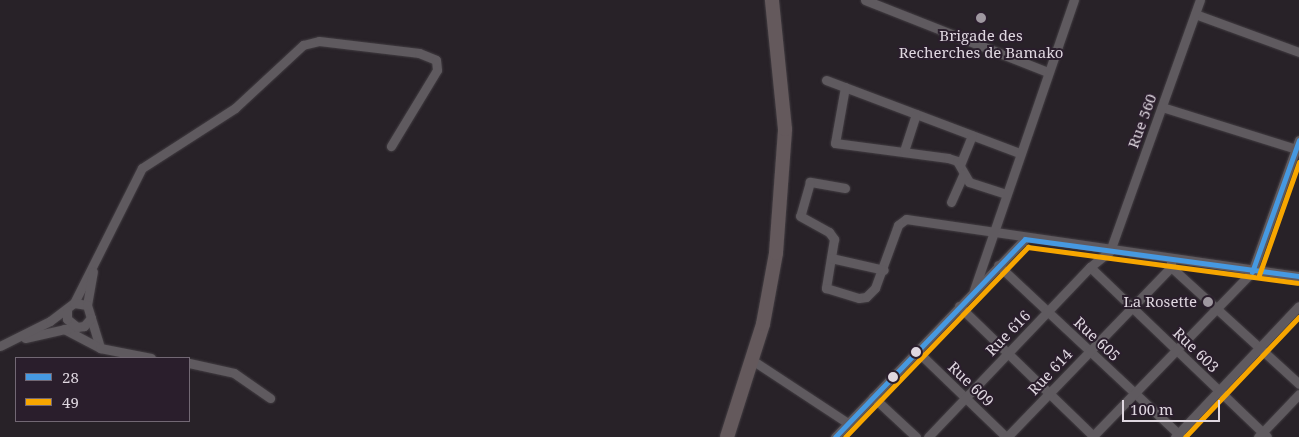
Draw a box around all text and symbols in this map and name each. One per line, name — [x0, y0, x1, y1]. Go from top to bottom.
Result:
marker: Brigade des Recherches de Bamako — [975, 12, 987, 24]
place label: Brigade des Recherches de Bamako — [899, 26, 1063, 61]
street label: Rue 560 — [1124, 91, 1160, 151]
place label: La Rosette — [1123, 293, 1197, 311]
marker: La Rosette — [1201, 295, 1215, 309]
street label: Rue 616 — [982, 306, 1034, 360]
street label: Rue 605 — [1070, 313, 1124, 365]
street label: Rue 603 — [1169, 324, 1223, 376]
street label: Rue 614 — [1024, 345, 1076, 399]
unlabelled marker — [911, 347, 921, 357]
legend — [15, 357, 190, 422]
street label: Rue 609 — [944, 358, 998, 410]
text: 28 — [62, 367, 79, 387]
unlabelled marker — [888, 372, 898, 382]
scale bar — [1124, 390, 1222, 422]
text: 49 — [62, 392, 79, 412]
text: 100 m — [1130, 399, 1173, 419]

